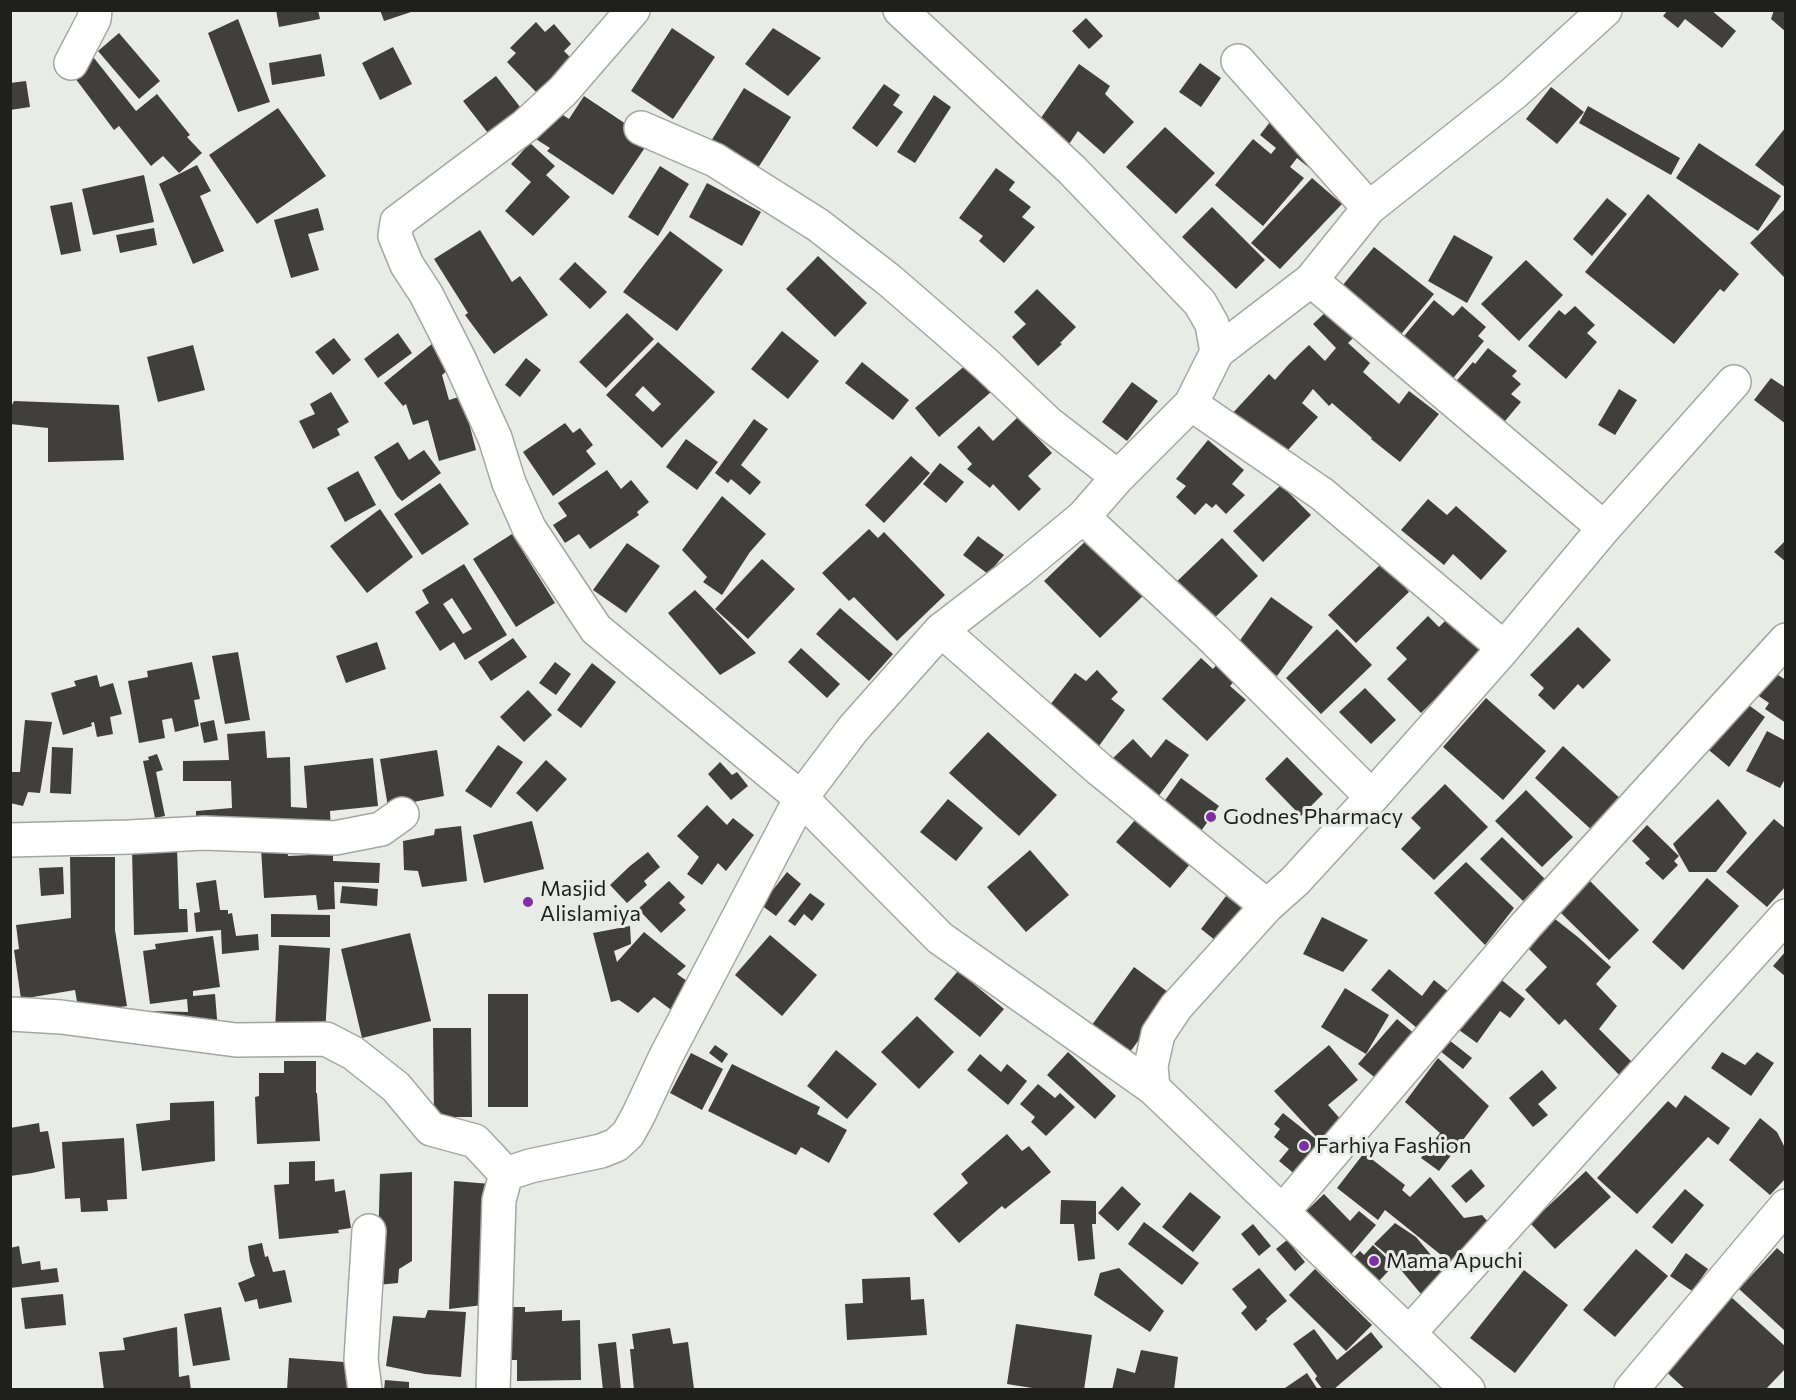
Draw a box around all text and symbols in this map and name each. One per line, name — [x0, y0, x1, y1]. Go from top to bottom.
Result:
place label: Godnes Pharmacy — [1223, 804, 1403, 830]
marker: Godnes Pharmacy — [1204, 810, 1218, 824]
place label: Masjid Alislamiya — [540, 876, 641, 927]
marker: Masjid Alislamiya — [521, 895, 535, 909]
place label: Farhiya Fashion — [1316, 1133, 1471, 1159]
marker: Farhiya Fashion — [1297, 1139, 1311, 1153]
place label: Mama Apuchi — [1386, 1248, 1523, 1274]
marker: Mama Apuchi — [1367, 1254, 1381, 1268]

